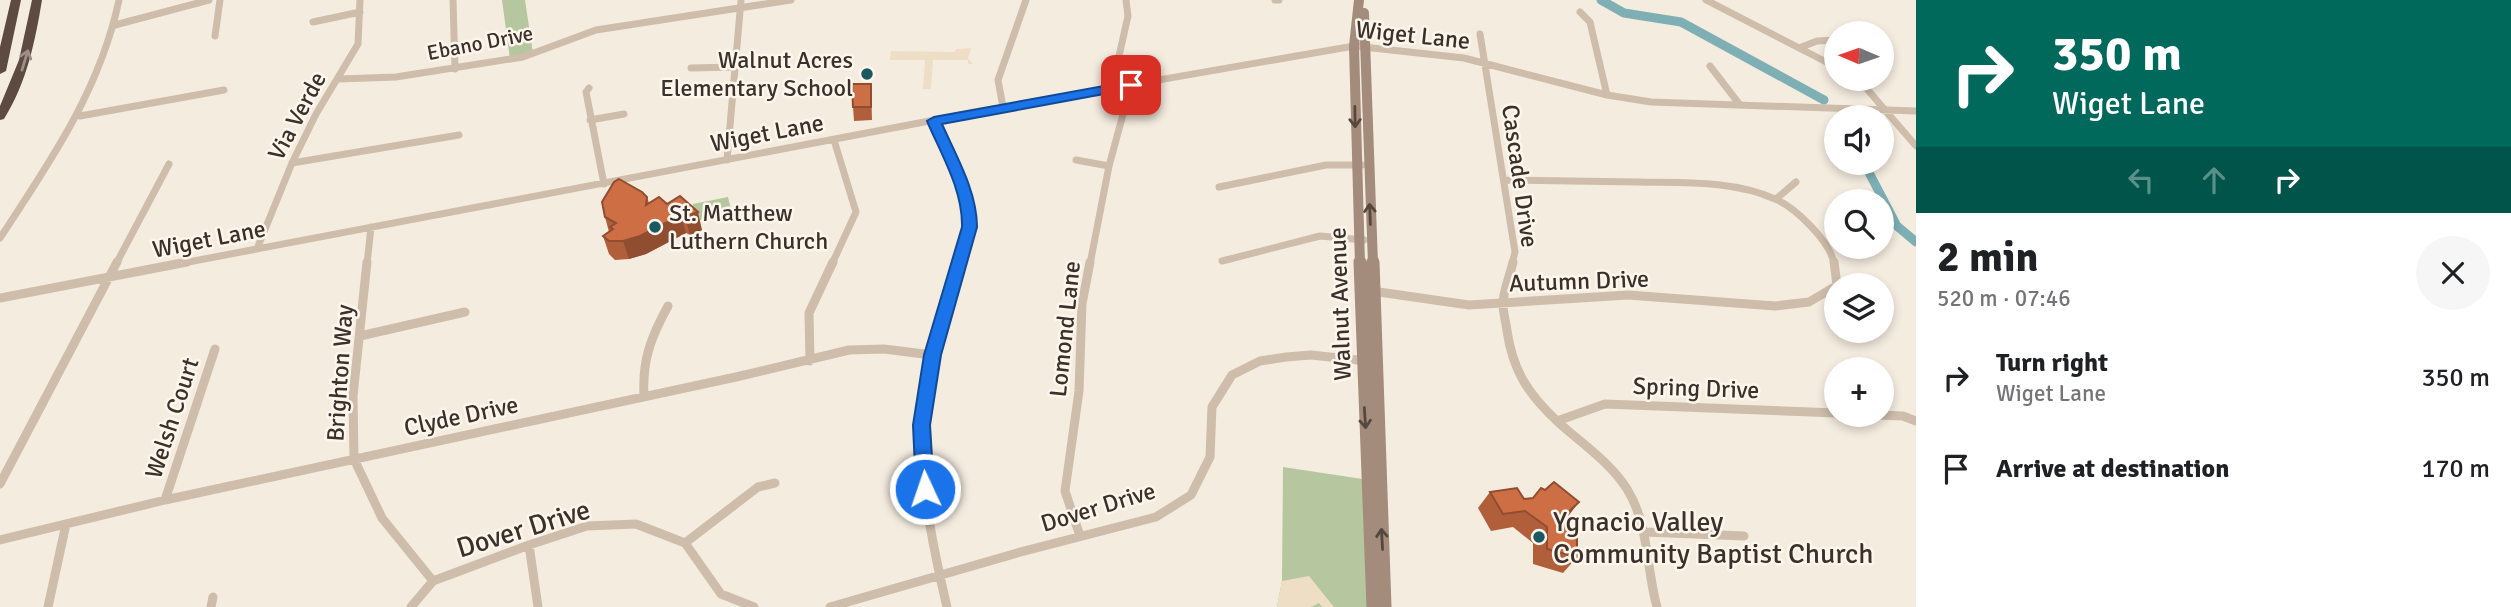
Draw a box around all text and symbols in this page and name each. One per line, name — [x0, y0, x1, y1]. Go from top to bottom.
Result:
street label: Wiget Lane — [1354, 14, 1472, 56]
street label: Ebano Drive — [425, 20, 535, 66]
north arrow — [1824, 21, 1894, 91]
map controls — [1824, 21, 1894, 427]
text: 350 m — [2052, 24, 2182, 84]
icon: right — [1937, 28, 2028, 119]
place label: Walnut Acres Elementary School — [660, 45, 853, 103]
one-way arrow — [20, 50, 32, 72]
pin — [1101, 55, 1161, 115]
marker: Walnut Acres Elementary School — [859, 66, 875, 82]
icon: arrive — [1112, 66, 1150, 104]
street label: Via Verde — [261, 67, 333, 165]
text: Wiget Lane — [2052, 84, 2205, 123]
street label: Cascade Drive — [1495, 103, 1545, 249]
one-way arrow — [1348, 105, 1362, 128]
button: sound — [1824, 105, 1894, 175]
street label: Wiget Lane — [708, 107, 826, 159]
icon: left — [2122, 161, 2160, 199]
icon: ahead — [2195, 161, 2233, 199]
icon: right — [2268, 161, 2306, 199]
button: search — [1824, 189, 1894, 259]
place label: St. Matthew Luthern Church — [669, 198, 828, 256]
one-way arrow — [1363, 202, 1376, 225]
street label: Wiget Lane — [150, 213, 268, 265]
marker: St. Matthew Luthern Church — [647, 219, 663, 235]
street label: Walnut Avenue — [1322, 227, 1358, 381]
text: 2 min — [1937, 232, 2038, 283]
button: close — [2416, 236, 2490, 310]
street label: Lomond Lane — [1043, 259, 1087, 399]
street label: Autumn Drive — [1508, 264, 1650, 298]
button: layers — [1824, 273, 1894, 343]
text: 520 m · 07:46 — [1937, 284, 2071, 313]
street label: Brighton Way — [320, 303, 360, 443]
text: Turn right — [1996, 347, 2108, 379]
street label: Welsh Court — [138, 354, 206, 482]
button: + — [1824, 357, 1894, 427]
icon: right — [1937, 359, 1975, 397]
text: 350 m — [2421, 362, 2490, 394]
street label: Spring Drive — [1632, 371, 1760, 405]
text: Wiget Lane — [1996, 379, 2106, 408]
street label: Clyde Drive — [401, 389, 521, 443]
one-way arrow — [1358, 406, 1371, 429]
icon: arrive — [1937, 450, 1975, 488]
position arrow — [888, 452, 962, 526]
text: Arrive at destination — [1996, 453, 2229, 485]
text: 170 m — [2421, 453, 2490, 485]
street label: Dover Drive — [1037, 475, 1159, 539]
street label: Dover Drive — [452, 493, 594, 565]
place label: Ygnacio Valley Community Baptist Church — [1553, 505, 1874, 571]
one-way arrow — [1376, 528, 1389, 551]
marker: Ygnacio Valley Community Baptist Church — [1531, 529, 1547, 545]

